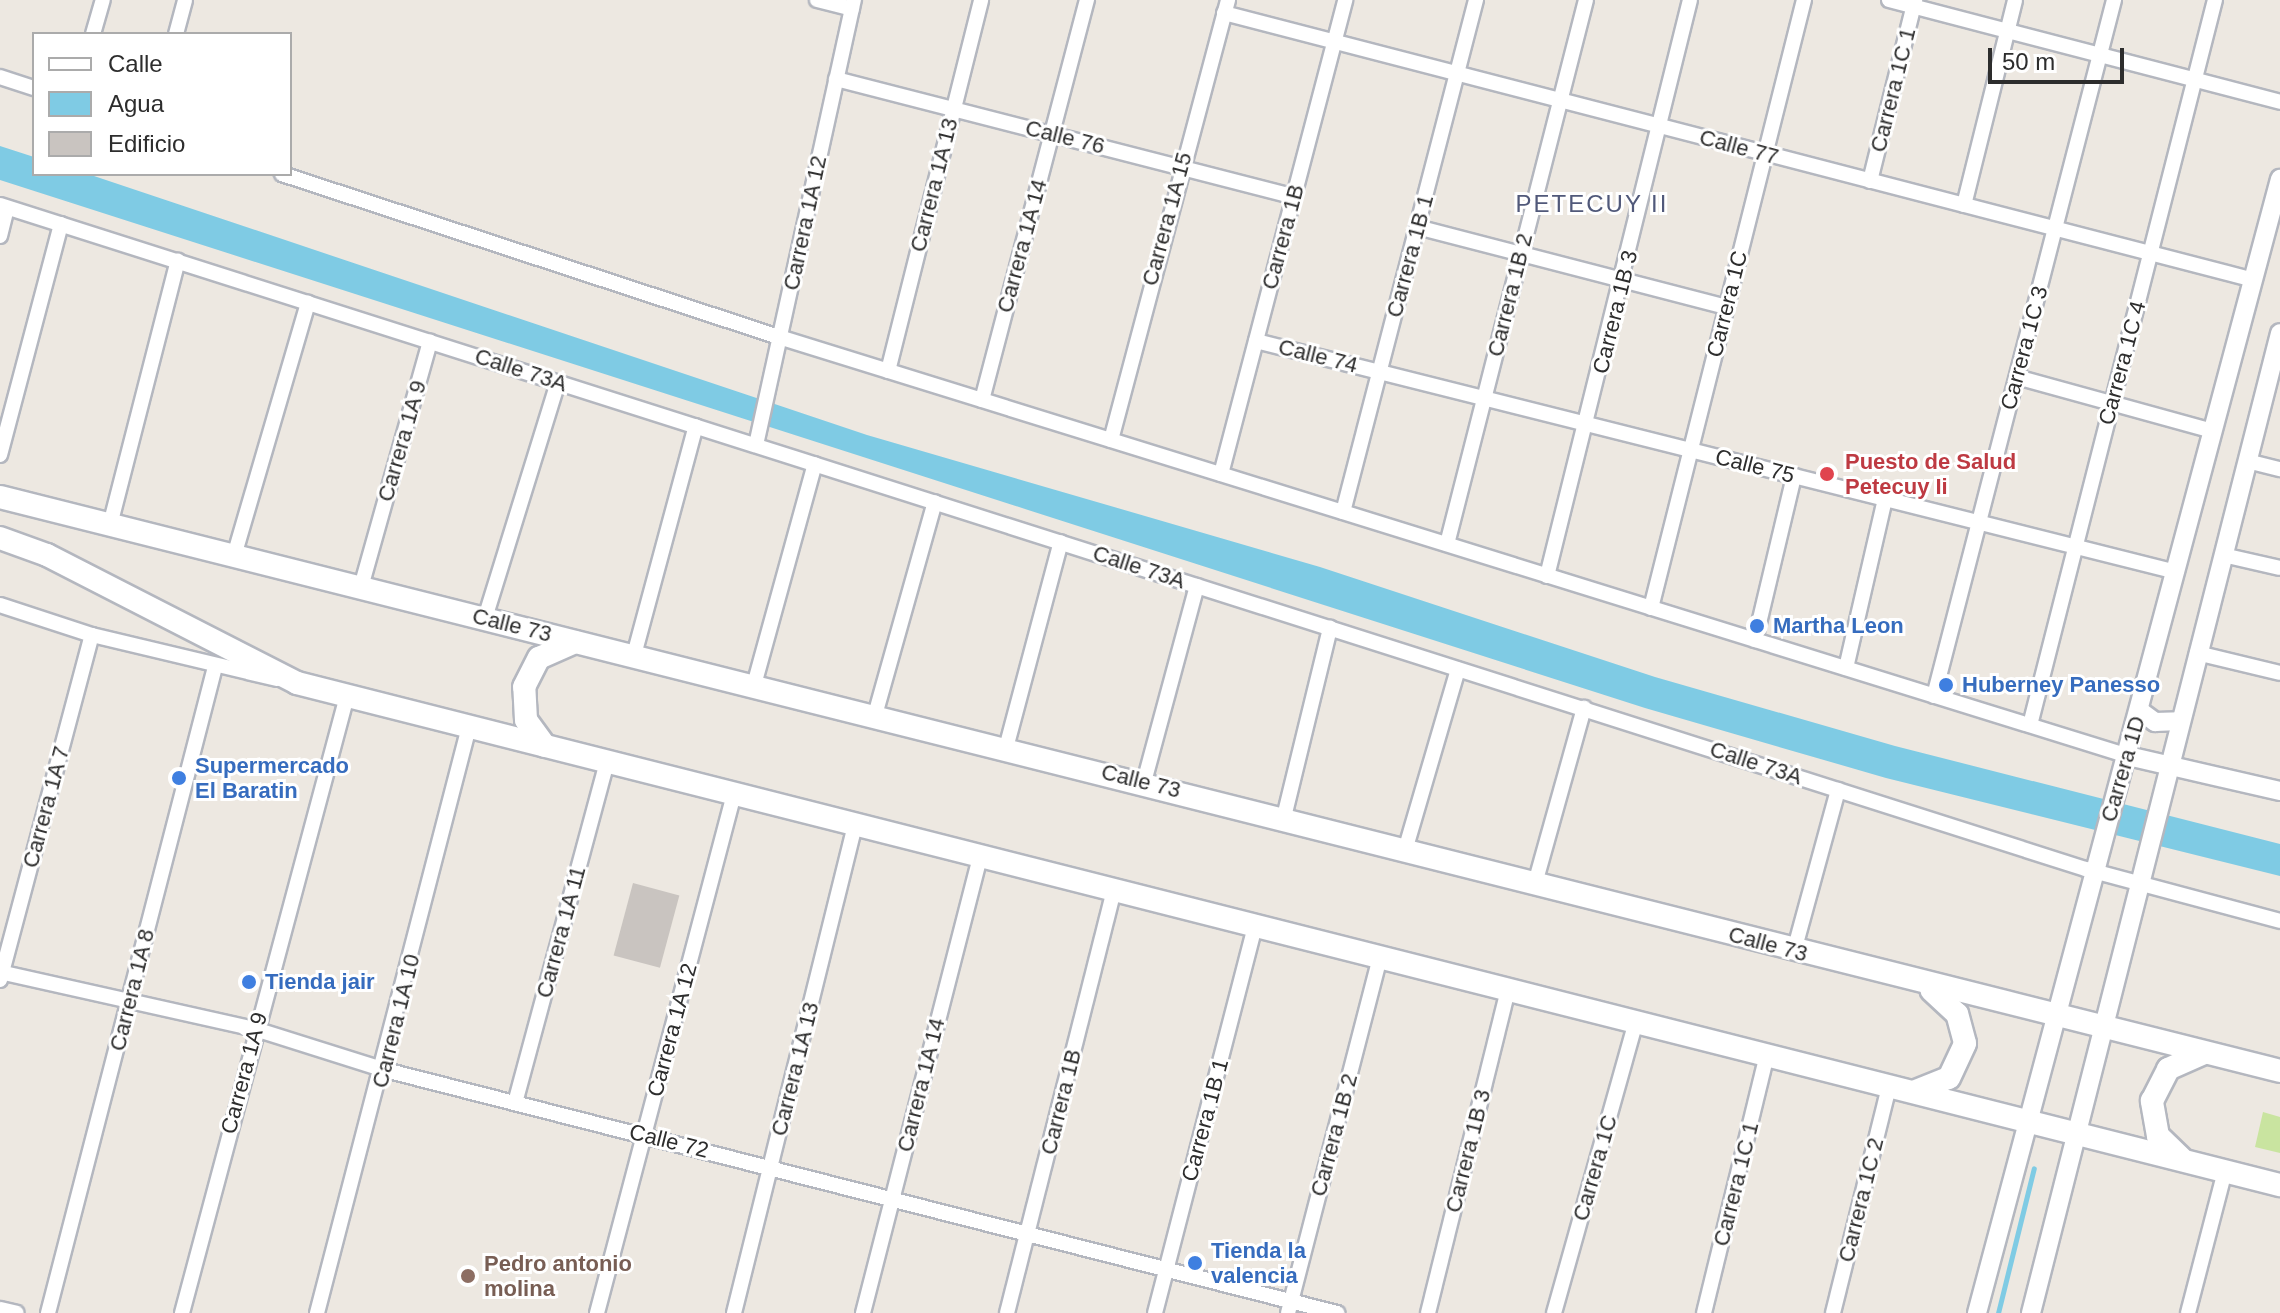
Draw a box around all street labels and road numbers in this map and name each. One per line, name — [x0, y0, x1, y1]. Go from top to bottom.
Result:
street label: Carrera 1C 1 — [1865, 25, 1921, 155]
street label: Calle 76 — [1023, 114, 1107, 160]
street label: Carrera 1A 13 — [904, 115, 964, 255]
street label: Calle 77 — [1697, 124, 1781, 170]
street label: Carrera 1A 15 — [1136, 149, 1198, 289]
street label: Carrera 1A 12 — [778, 153, 832, 293]
street label: Carrera 1A 14 — [991, 176, 1053, 316]
street label: Carrera 1B — [1256, 182, 1310, 292]
street label: Carrera 1B 1 — [1381, 192, 1439, 320]
street label: Carrera 1B 2 — [1482, 231, 1538, 359]
street label: Carrera 1B 3 — [1587, 248, 1643, 376]
street label: Carrera 1C — [1701, 248, 1753, 360]
street label: Carrera 1C 3 — [1995, 283, 2053, 413]
street label: Carrera 1C 4 — [2093, 298, 2151, 428]
street label: Calle 74 — [1276, 333, 1360, 379]
street label: Calle 73A — [472, 343, 570, 397]
street label: Carrera 1A 9 — [372, 377, 432, 505]
street label: Calle 75 — [1713, 443, 1797, 489]
street label: Calle 73A — [1090, 540, 1188, 594]
street label: Calle 73 — [470, 602, 554, 648]
street label: Carrera 1D — [2095, 713, 2151, 825]
street label: Calle 73A — [1707, 736, 1805, 790]
street label: Carrera 1A 7 — [17, 743, 75, 871]
street label: Calle 73 — [1099, 758, 1183, 804]
street label: Carrera 1A 11 — [531, 863, 591, 1001]
street label: Calle 73 — [1726, 921, 1810, 967]
street label: Carrera 1A 8 — [104, 926, 160, 1054]
street label: Carrera 1A 10 — [366, 951, 426, 1091]
street label: Carrera 1A 12 — [641, 960, 703, 1100]
street label: Carrera 1A 13 — [765, 999, 825, 1139]
street label: Carrera 1A 9 — [215, 1009, 273, 1137]
street label: Carrera 1A 14 — [891, 1015, 951, 1155]
street label: Carrera 1B — [1035, 1047, 1087, 1157]
street label: Carrera 1B 1 — [1176, 1056, 1234, 1184]
street label: Carrera 1B 2 — [1305, 1071, 1363, 1199]
street label: Carrera 1B 3 — [1440, 1087, 1496, 1215]
street label: Carrera 1C — [1567, 1112, 1623, 1224]
street label: Calle 72 — [627, 1118, 711, 1164]
street label: Carrera 1C 1 — [1708, 1119, 1764, 1249]
street label: Carrera 1C 2 — [1833, 1135, 1889, 1265]

